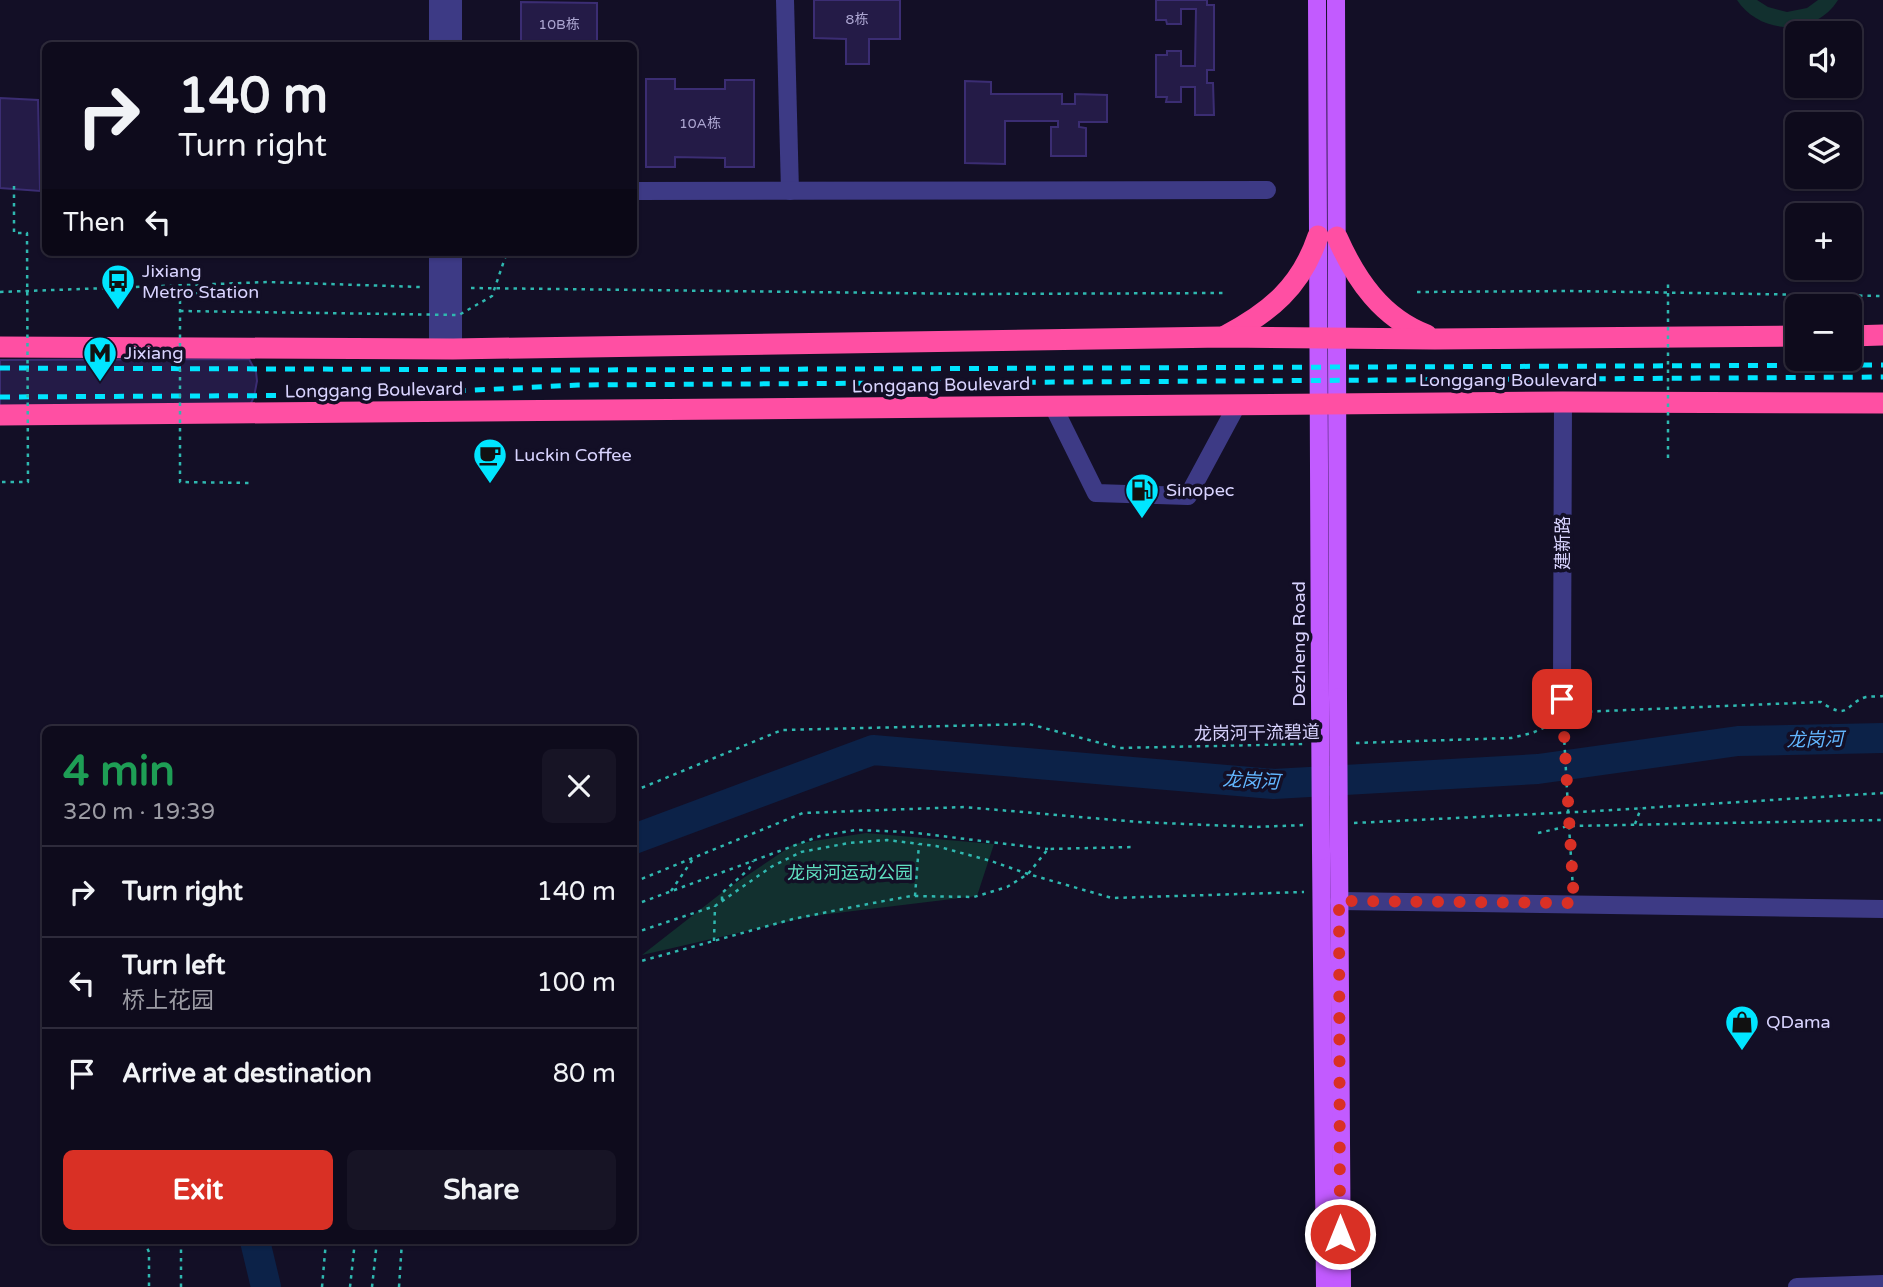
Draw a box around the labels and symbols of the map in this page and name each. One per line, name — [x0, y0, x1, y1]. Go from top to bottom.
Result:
house number: 8栋 — [846, 11, 868, 28]
house number: 10B栋 — [538, 16, 580, 33]
house number: 10A栋 — [679, 115, 721, 132]
place label: Jixiang Metro Station — [142, 260, 259, 303]
bus stop icon: Jixiang Metro Station — [99, 262, 137, 311]
metro station icon: Jixiang — [81, 334, 119, 383]
place label: Jixiang — [124, 342, 184, 364]
street label: Longgang Boulevard — [1419, 369, 1597, 391]
street label: Longgang Boulevard — [852, 372, 1030, 398]
street label: Longgang Boulevard — [285, 377, 463, 403]
cafe icon: Luckin Coffee — [471, 436, 509, 485]
place label: Luckin Coffee — [514, 444, 632, 466]
fuel station icon: Sinopec — [1123, 471, 1161, 520]
place label: Sinopec — [1166, 479, 1234, 501]
street label: 建新路 — [1552, 516, 1574, 570]
street label: Dezheng Road — [1288, 581, 1310, 707]
pin — [1532, 669, 1592, 729]
street label: 龙岗河干流碧道 — [1194, 721, 1320, 745]
water label: 龙岗河 — [1786, 728, 1848, 751]
water label: 龙岗河 — [1222, 769, 1284, 794]
park label: 龙岗河运动公园 — [787, 862, 913, 884]
shop icon: QDama — [1723, 1003, 1761, 1052]
place label: QDama — [1766, 1011, 1831, 1033]
position arrow — [1303, 1197, 1377, 1271]

